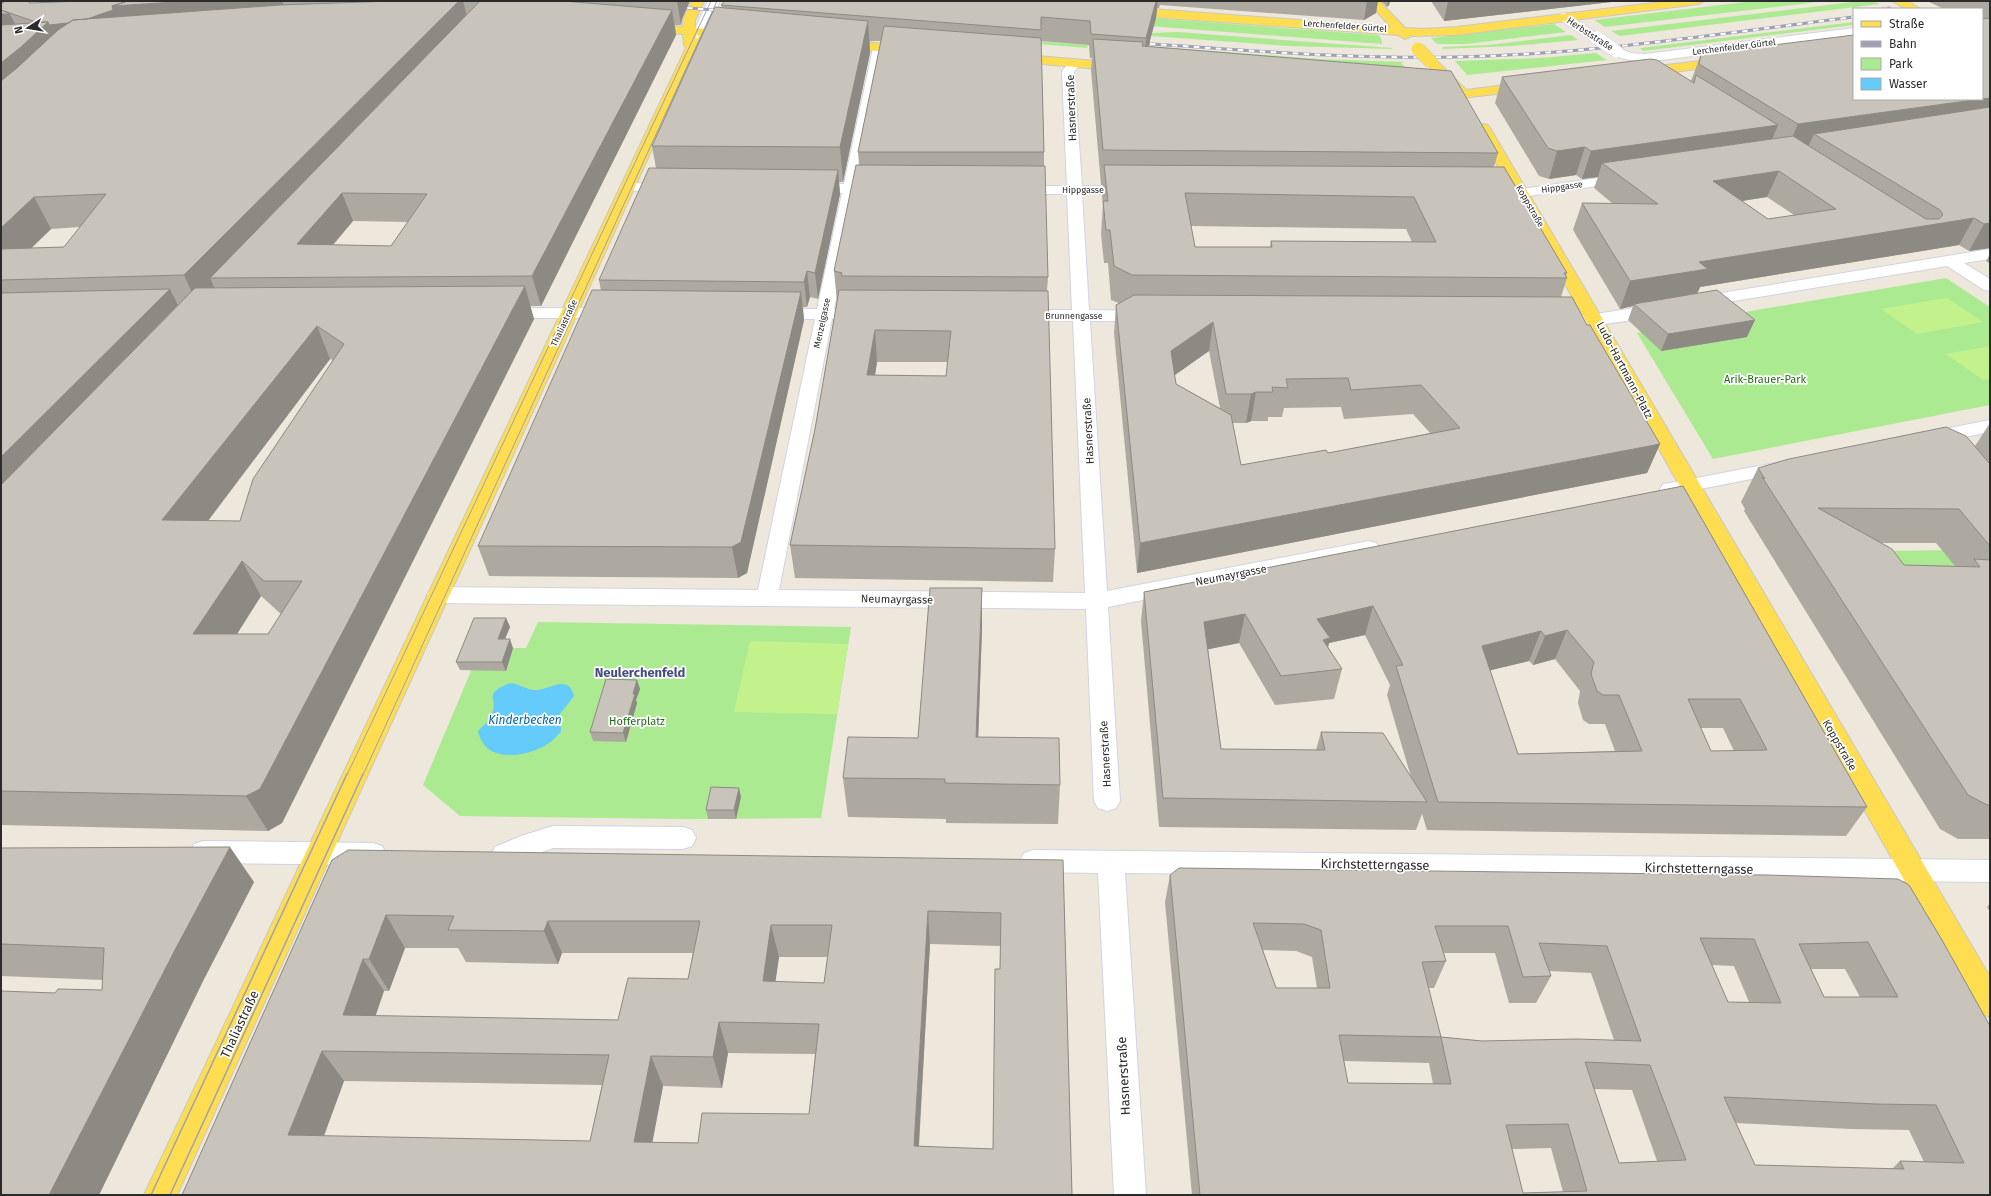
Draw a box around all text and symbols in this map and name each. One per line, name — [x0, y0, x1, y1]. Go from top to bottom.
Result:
north arrow — [8, 8, 48, 48]
legend — [1853, 8, 1983, 100]
street label: Herbststraße — [1565, 15, 1615, 53]
text: Straße — [1889, 17, 1924, 31]
street label: Lerchenfelder Gürtel — [1303, 18, 1387, 34]
text: N — [12, 25, 26, 35]
street label: Lerchenfelder Gürtel — [1692, 37, 1777, 57]
text: Bahn — [1889, 37, 1917, 51]
text: Park — [1889, 57, 1913, 71]
street label: Hasnerstraße — [1064, 75, 1079, 141]
text: Wasser — [1889, 77, 1928, 91]
street label: Hippgasse — [1541, 179, 1584, 195]
street label: Koppstraße — [1514, 183, 1546, 229]
street label: Hippgasse — [1062, 185, 1104, 195]
street label: Menzelgasse — [812, 297, 832, 349]
street label: Thaliastraße — [549, 298, 579, 348]
street label: Brunnengasse — [1045, 311, 1103, 321]
street label: Ludo-Hartmann-Platz — [1594, 320, 1656, 421]
park label: Arik-Brauer-Park — [1724, 373, 1806, 386]
street label: Hasnerstraße — [1080, 397, 1097, 465]
street label: Neumayrgasse — [1194, 562, 1268, 589]
street label: Neumayrgasse — [861, 592, 933, 607]
district label: Neulerchenfeld — [595, 665, 685, 680]
water label: Kinderbecken — [488, 713, 562, 727]
park label: Hofferplatz — [609, 715, 665, 728]
street label: Koppstraße — [1820, 717, 1860, 773]
street label: Hasnerstraße — [1097, 720, 1114, 788]
street label: Kirchstetterngasse — [1320, 856, 1430, 873]
street label: Kirchstetterngasse — [1644, 860, 1754, 877]
street label: Thaliastraße — [217, 988, 262, 1060]
street label: Hasnerstraße — [1114, 1036, 1133, 1116]

